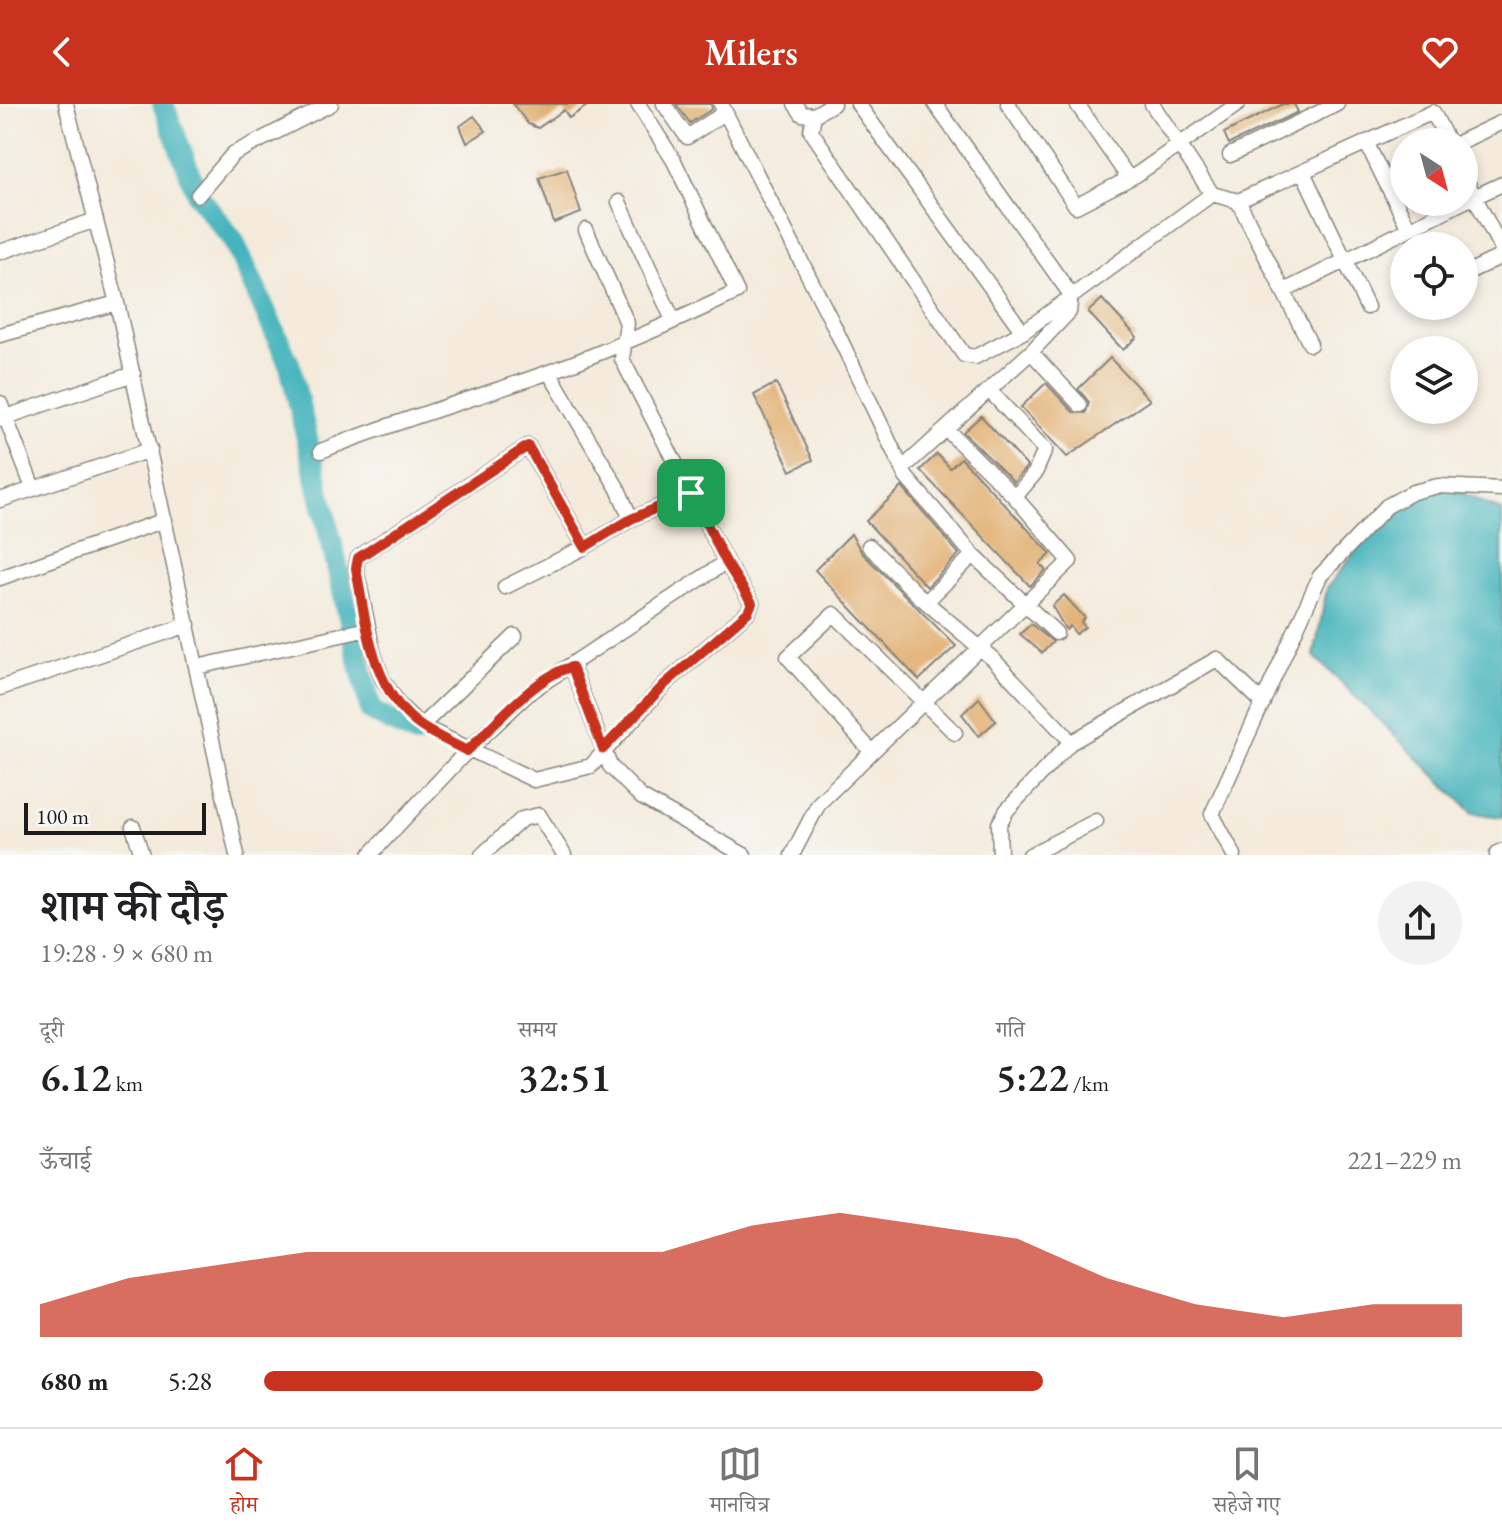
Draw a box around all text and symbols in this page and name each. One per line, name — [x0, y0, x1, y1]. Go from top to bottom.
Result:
text: Milers — [704, 29, 798, 76]
icon: back — [40, 30, 84, 74]
icon: heart — [1418, 30, 1462, 74]
north arrow — [1390, 128, 1478, 216]
map controls — [1390, 128, 1478, 424]
button: locate — [1390, 232, 1478, 320]
button: layers — [1390, 336, 1478, 424]
pin — [657, 459, 725, 527]
icon: arrive — [669, 471, 713, 515]
scale bar — [24, 799, 206, 835]
text: 100 m — [36, 802, 89, 831]
text: शाम की दौड़ — [40, 877, 225, 934]
button: share — [1378, 881, 1462, 965]
text: 19:28 · 9 × 680 m — [40, 936, 213, 970]
text: दूरी — [40, 1015, 64, 1044]
text: समय — [518, 1015, 557, 1044]
text: गति — [996, 1015, 1025, 1044]
text: 6.12 — [40, 1051, 111, 1103]
text: 32:51 — [518, 1051, 611, 1103]
text: 5:22 — [996, 1051, 1068, 1103]
text: km — [111, 1069, 143, 1098]
text: /km — [1068, 1069, 1109, 1098]
text: ऊँचाई — [40, 1143, 91, 1177]
text: 221–229 m — [1347, 1143, 1462, 1177]
text: 680 m — [40, 1364, 108, 1398]
text: 5:28 — [168, 1364, 212, 1398]
tab: होम — [222, 1442, 266, 1526]
tab: मानचित्र — [710, 1442, 769, 1526]
tab: सहेजे गए — [1213, 1442, 1280, 1526]

